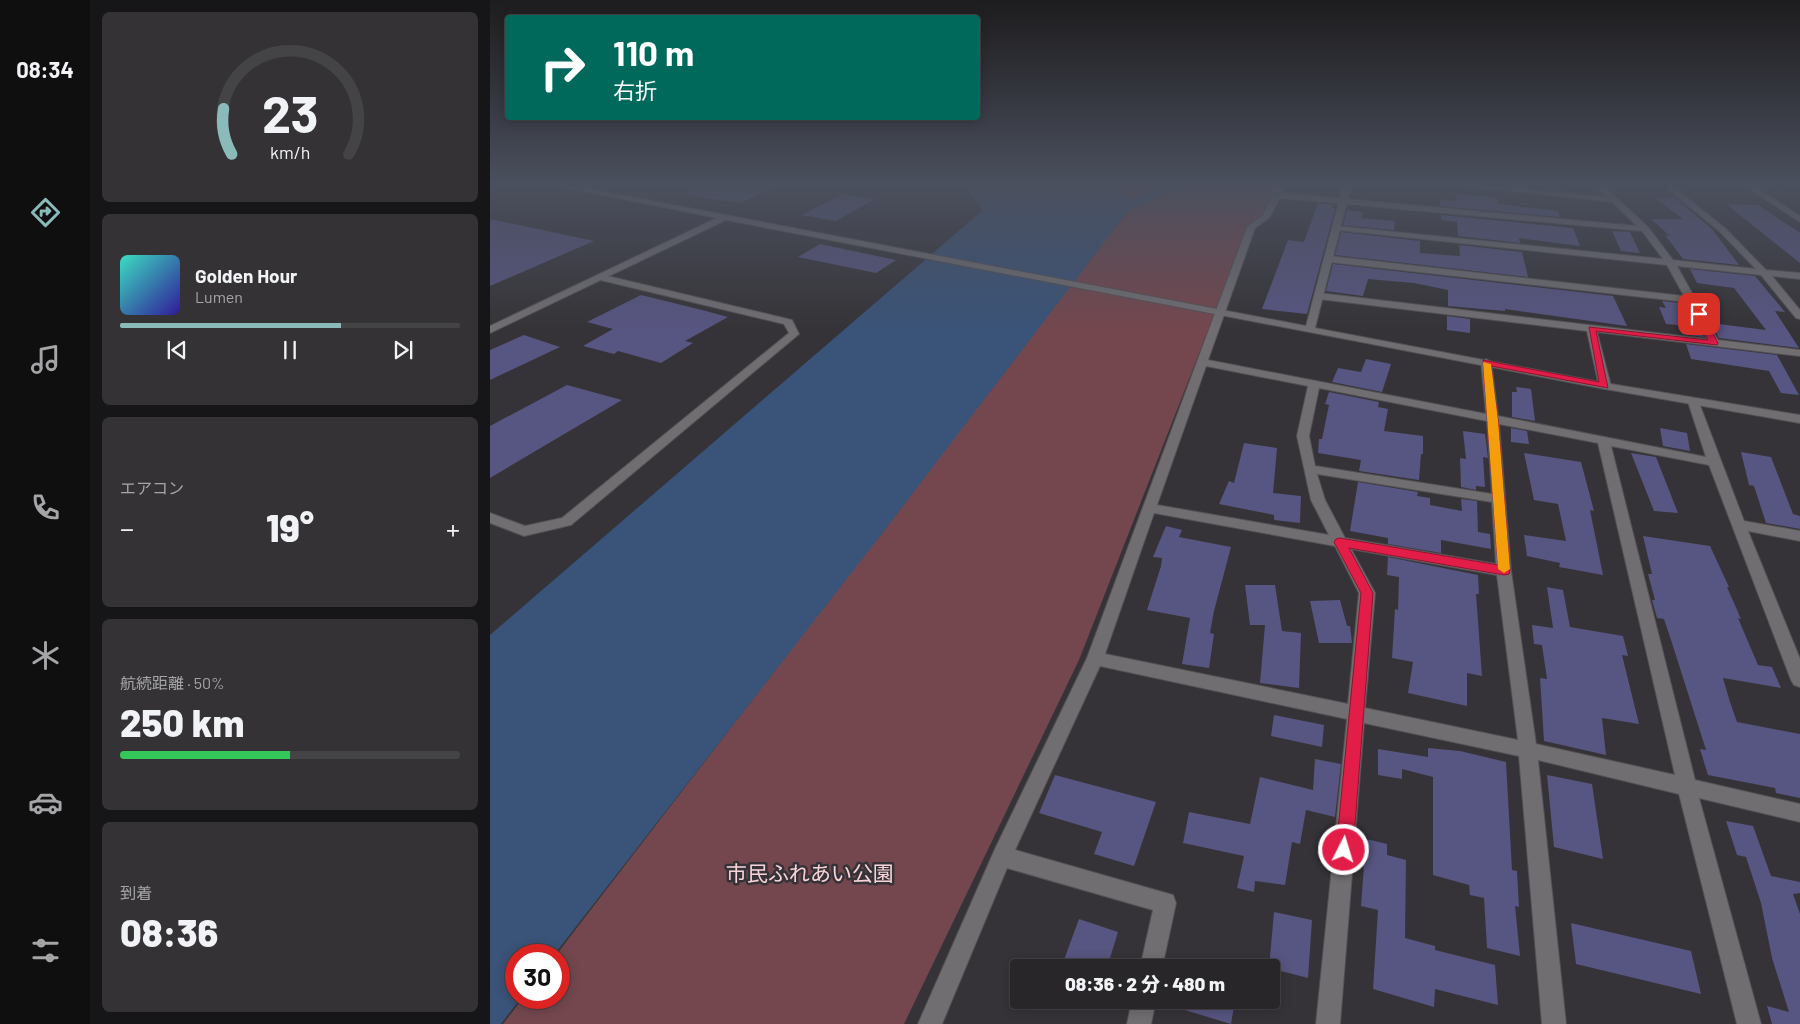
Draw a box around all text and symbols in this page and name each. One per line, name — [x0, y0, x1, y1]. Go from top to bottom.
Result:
text: 110 m — [613, 31, 694, 73]
icon: right — [530, 35, 595, 100]
text: 08:34 — [16, 56, 74, 82]
text: 右折 — [613, 77, 657, 103]
text: 23 — [262, 81, 318, 143]
text: km/h — [270, 141, 310, 163]
icon: directions — [28, 195, 63, 230]
text: Golden Hour — [195, 264, 297, 287]
text: Lumen — [195, 287, 243, 306]
pin — [1678, 293, 1720, 335]
icon: arrive — [1685, 300, 1713, 328]
icon: previous — [163, 336, 191, 364]
icon: pause — [276, 336, 304, 364]
icon: next — [389, 336, 417, 364]
icon: music — [28, 342, 63, 377]
text: エアコン — [120, 478, 184, 497]
icon: phone — [28, 490, 63, 525]
text: 19° — [266, 504, 314, 550]
text: − — [120, 511, 134, 545]
text: + — [446, 511, 460, 545]
icon: climate — [28, 638, 63, 673]
text: 航続距離 · 50% — [120, 673, 225, 692]
text: 250 km — [120, 699, 244, 745]
icon: car — [28, 785, 63, 820]
position arrow — [1317, 823, 1369, 875]
park label: 市民ふれあい公園 — [726, 860, 894, 885]
text: 到着 — [120, 883, 152, 902]
text: 08:36 — [120, 909, 218, 955]
icon: filters — [28, 933, 63, 968]
speed limit sign: 30 — [505, 944, 570, 1009]
text: 08:36 · 2 分 · 480 m — [1065, 972, 1225, 995]

